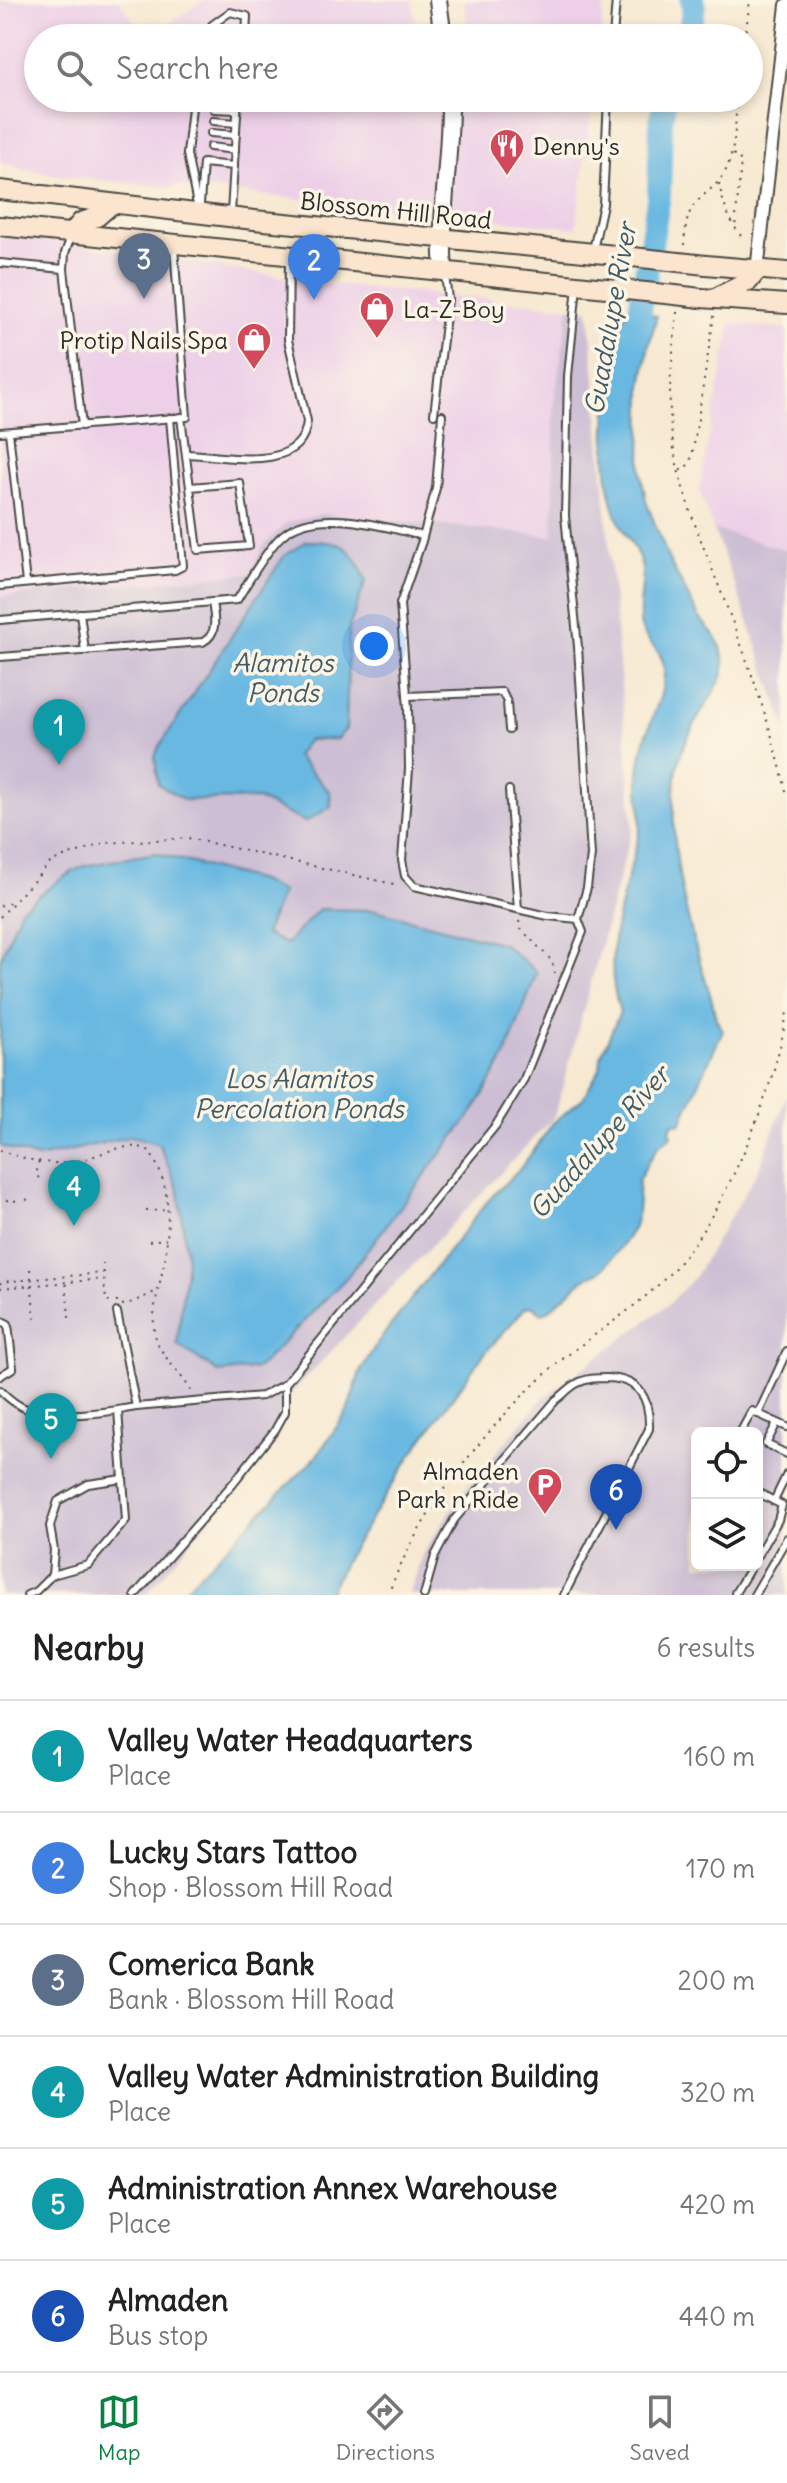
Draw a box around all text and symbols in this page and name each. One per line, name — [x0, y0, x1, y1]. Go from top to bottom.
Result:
search box — [24, 24, 763, 112]
icon: search — [52, 46, 96, 90]
text: Search here — [116, 49, 279, 87]
restaurant icon: Denny's — [488, 127, 526, 177]
place label: Denny's — [533, 131, 620, 161]
street label: Blossom Hill Road — [299, 185, 493, 235]
water label: Guadalupe River — [577, 217, 644, 418]
pin: 3 — [118, 233, 170, 299]
pin: 2 — [288, 234, 340, 300]
shop icon: La-Z-Boy — [358, 290, 396, 340]
place label: La-Z-Boy — [403, 294, 505, 324]
shop icon: Protip Nails Spa — [235, 321, 273, 371]
place label: Protip Nails Spa — [60, 325, 228, 355]
your location — [354, 626, 394, 666]
water label: Alamitos Ponds — [232, 646, 336, 709]
pin: 1 — [33, 699, 85, 765]
water label: Guadalupe River — [522, 1056, 679, 1225]
water label: Los Alamitos Percolation Ponds — [194, 1062, 406, 1125]
pin: 4 — [48, 1160, 100, 1226]
pin: 5 — [25, 1393, 77, 1459]
map controls — [691, 1427, 763, 1571]
button: locate — [691, 1427, 763, 1499]
place label: Almaden Park n Ride — [397, 1456, 519, 1514]
pin: 6 — [590, 1464, 642, 1530]
parking icon: Almaden Park n Ride — [526, 1466, 564, 1516]
button: layers — [691, 1499, 763, 1571]
text: Nearby — [32, 1626, 145, 1669]
text: 6 results — [657, 1631, 755, 1664]
text: Valley Water Headquarters — [108, 1721, 473, 1759]
text: 1 — [53, 1740, 63, 1773]
text: 160 m — [684, 1740, 755, 1773]
text: Place — [108, 1759, 171, 1792]
text: Lucky Stars Tattoo — [108, 1833, 357, 1871]
text: 2 — [51, 1852, 65, 1885]
text: 170 m — [686, 1852, 755, 1885]
text: Shop · Blossom Hill Road — [108, 1871, 393, 1904]
text: Comerica Bank — [108, 1945, 315, 1983]
text: 3 — [51, 1964, 65, 1997]
text: 200 m — [678, 1964, 755, 1997]
text: Bank · Blossom Hill Road — [108, 1983, 394, 2016]
text: Valley Water Administration Building — [108, 2057, 599, 2095]
text: 4 — [50, 2076, 66, 2109]
text: 320 m — [680, 2076, 755, 2109]
text: Place — [108, 2095, 171, 2128]
text: Administration Annex Warehouse — [108, 2169, 558, 2207]
text: 5 — [51, 2188, 65, 2221]
text: 420 m — [680, 2188, 755, 2221]
text: Place — [108, 2207, 171, 2240]
text: Almaden — [108, 2281, 228, 2319]
text: 6 — [50, 2300, 66, 2333]
text: 440 m — [679, 2300, 755, 2333]
text: Bus stop — [108, 2319, 208, 2352]
tab: Map — [97, 2390, 141, 2466]
tab: Directions — [336, 2390, 435, 2466]
tab: Saved — [629, 2390, 690, 2466]

